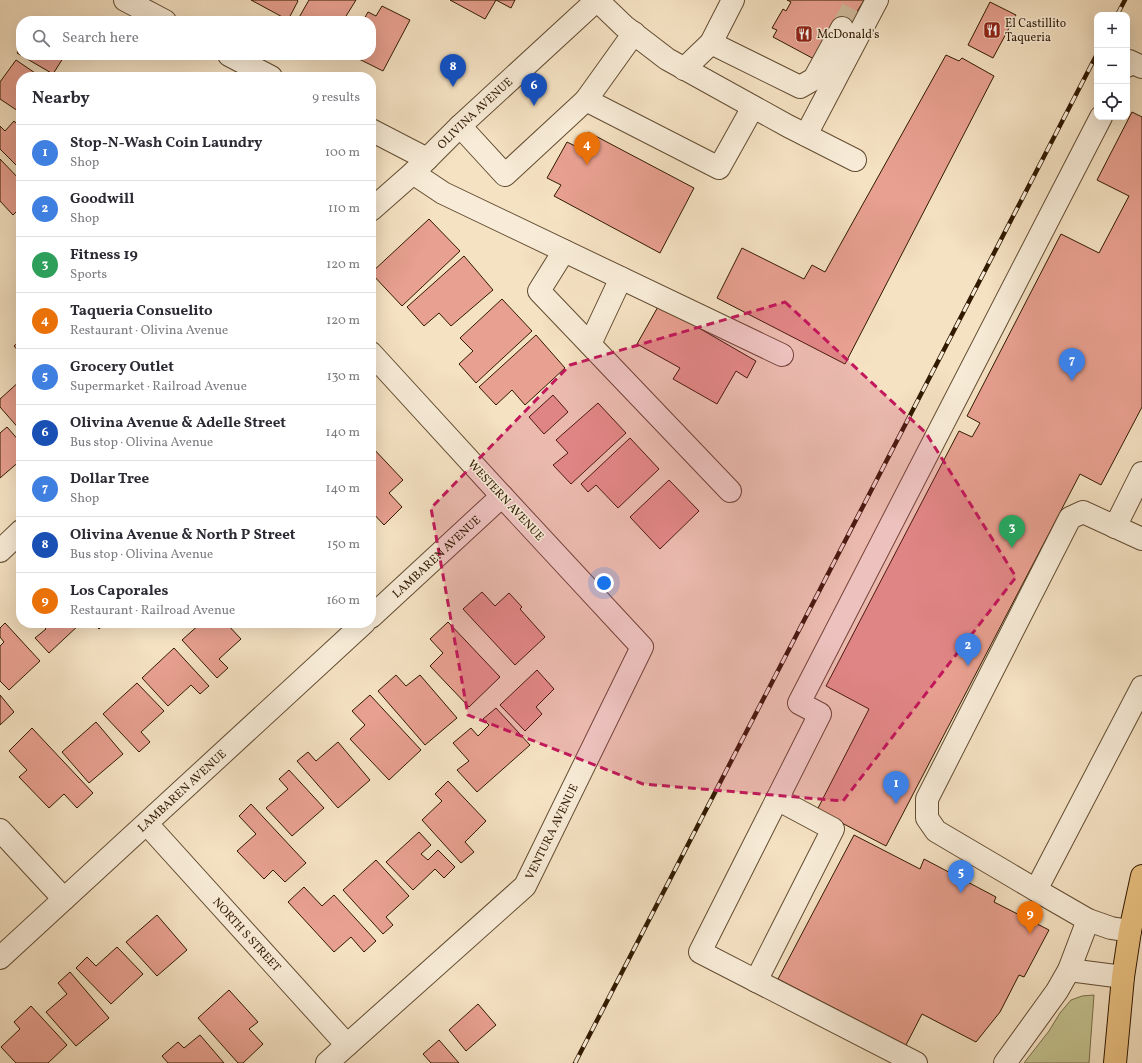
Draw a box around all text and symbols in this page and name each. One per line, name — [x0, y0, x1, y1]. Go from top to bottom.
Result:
map controls — [1094, 12, 1130, 120]
button: + — [1094, 12, 1130, 48]
search box — [16, 16, 376, 60]
place label: El Castillito Taqueria — [1005, 16, 1066, 46]
restaurant icon: El Castillito Taqueria — [982, 20, 1002, 40]
restaurant icon: McDonald's — [794, 24, 814, 44]
icon: search — [30, 27, 52, 49]
place label: McDonald's — [817, 27, 879, 43]
text: Search here — [62, 28, 139, 49]
button: − — [1094, 48, 1130, 84]
pin: 8 — [440, 54, 466, 87]
pin: 6 — [521, 73, 547, 106]
street label: OLIVINA AVENUE — [434, 74, 517, 153]
button: locate — [1094, 84, 1130, 120]
text: Nearby — [32, 87, 90, 110]
text: 9 results — [312, 89, 360, 107]
pin: 4 — [574, 132, 600, 165]
text: Stop-N-Wash Coin Laundry — [70, 133, 263, 154]
text: 1 — [42, 144, 48, 162]
text: 100 m — [325, 144, 360, 162]
text: Shop — [70, 154, 99, 172]
text: Goodwill — [70, 189, 134, 210]
text: 2 — [42, 200, 48, 218]
text: 110 m — [328, 200, 360, 218]
text: Shop — [70, 210, 99, 228]
text: Fitness 19 — [70, 245, 138, 266]
text: 3 — [42, 256, 48, 274]
text: 120 m — [326, 256, 360, 274]
text: Sports — [70, 266, 107, 284]
text: Taqueria Consuelito — [70, 301, 213, 322]
text: 4 — [41, 312, 49, 330]
text: 120 m — [326, 312, 360, 330]
text: Restaurant · Olivina Avenue — [70, 322, 228, 340]
pin: 7 — [1059, 348, 1085, 381]
text: Grocery Outlet — [70, 357, 174, 378]
text: 5 — [42, 368, 48, 386]
text: 130 m — [327, 368, 360, 386]
text: Supermarket · Railroad Avenue — [70, 378, 247, 396]
text: Olivina Avenue & Adelle Street — [70, 413, 286, 434]
text: 6 — [41, 424, 49, 442]
text: 140 m — [326, 424, 360, 442]
text: Bus stop · Olivina Avenue — [70, 434, 213, 452]
street label: WESTERN AVENUE — [464, 457, 547, 545]
text: Dollar Tree — [70, 469, 149, 490]
text: 7 — [42, 480, 48, 498]
text: 140 m — [326, 480, 360, 498]
text: Shop — [70, 490, 99, 508]
street label: LAMBAREN AVENUE — [389, 512, 485, 602]
pin: 3 — [999, 515, 1025, 548]
text: Olivina Avenue & North P Street — [70, 525, 296, 546]
text: 8 — [41, 536, 49, 554]
text: 150 m — [327, 536, 360, 554]
text: Bus stop · Olivina Avenue — [70, 546, 213, 564]
your location — [594, 573, 614, 593]
text: Los Caporales — [70, 581, 168, 602]
text: 9 — [41, 592, 49, 610]
text: 160 m — [326, 592, 360, 610]
text: Restaurant · Railroad Avenue — [70, 602, 235, 620]
pin: 2 — [955, 633, 981, 666]
street label: LAMBAREN AVENUE — [135, 747, 230, 836]
pin: 1 — [883, 771, 909, 804]
street label: VENTURA AVENUE — [522, 782, 583, 883]
pin: 5 — [948, 860, 974, 893]
street label: NORTH S STREET — [209, 895, 284, 976]
pin: 9 — [1017, 901, 1043, 934]

